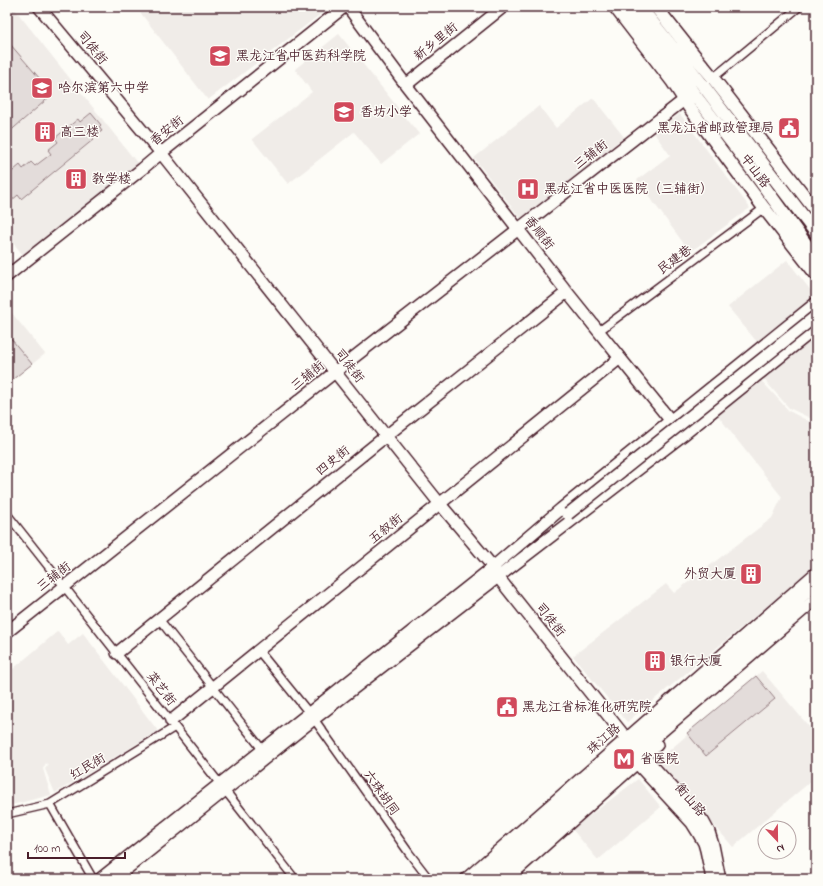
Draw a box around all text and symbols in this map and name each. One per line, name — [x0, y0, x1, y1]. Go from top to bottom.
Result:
street label: 新乡里街 — [410, 18, 462, 66]
street label: 司徒街 — [72, 27, 112, 69]
school or university icon: 黑龙江省中医药科学院 — [207, 43, 233, 69]
place label: 黑龙江省中医药科学院 — [236, 47, 366, 66]
school or university icon: 哈尔滨第六中学 — [29, 75, 55, 101]
place label: 哈尔滨第六中学 — [58, 79, 149, 98]
school or university icon: 香坊小学 — [331, 99, 357, 125]
place label: 香坊小学 — [360, 103, 412, 122]
street label: 香安街 — [146, 111, 188, 151]
public building icon: 黑龙江省邮政管理局 — [776, 115, 802, 141]
building icon: 高三楼 — [32, 119, 58, 145]
place label: 黑龙江省邮政管理局 — [657, 119, 774, 138]
place label: 高三楼 — [60, 123, 99, 142]
street label: 三辅街 — [570, 136, 612, 174]
street label: 中山路 — [736, 150, 774, 192]
building icon: 教学楼 — [63, 166, 89, 192]
place label: 教学楼 — [92, 170, 131, 189]
hospital icon: 黑龙江省中医医院（三辅街） — [515, 176, 541, 202]
place label: 黑龙江省中医医院（三辅街） — [544, 180, 713, 199]
street label: 香顺街 — [520, 212, 558, 254]
street label: 民建巷 — [654, 241, 696, 279]
street label: 司徒街 — [330, 345, 368, 387]
street label: 三辅街 — [287, 356, 329, 396]
street label: 四史街 — [312, 441, 354, 481]
street label: 五叙街 — [365, 509, 407, 549]
street label: 三辅街 — [33, 558, 75, 596]
building icon: 外贸大厦 — [738, 561, 764, 587]
place label: 外贸大厦 — [684, 565, 736, 584]
street label: 司徒街 — [530, 599, 570, 641]
building icon: 银行大厦 — [642, 648, 668, 674]
place label: 银行大厦 — [670, 652, 722, 671]
street label: 菜艺街 — [142, 668, 180, 710]
public building icon: 黑龙江省标准化研究院 — [494, 694, 520, 720]
place label: 黑龙江省标准化研究院 — [522, 698, 652, 717]
street label: 珠江路 — [583, 719, 625, 759]
metro station icon: 省医院 — [611, 746, 637, 772]
street label: 红民街 — [66, 749, 110, 785]
place label: 省医院 — [640, 750, 679, 769]
street label: 六珠胡同 — [358, 766, 404, 820]
street label: 衡山路 — [670, 779, 710, 821]
north arrow — [757, 820, 797, 860]
scale bar — [28, 834, 125, 860]
text: 100 m — [34, 840, 61, 858]
text: N — [774, 840, 787, 857]

